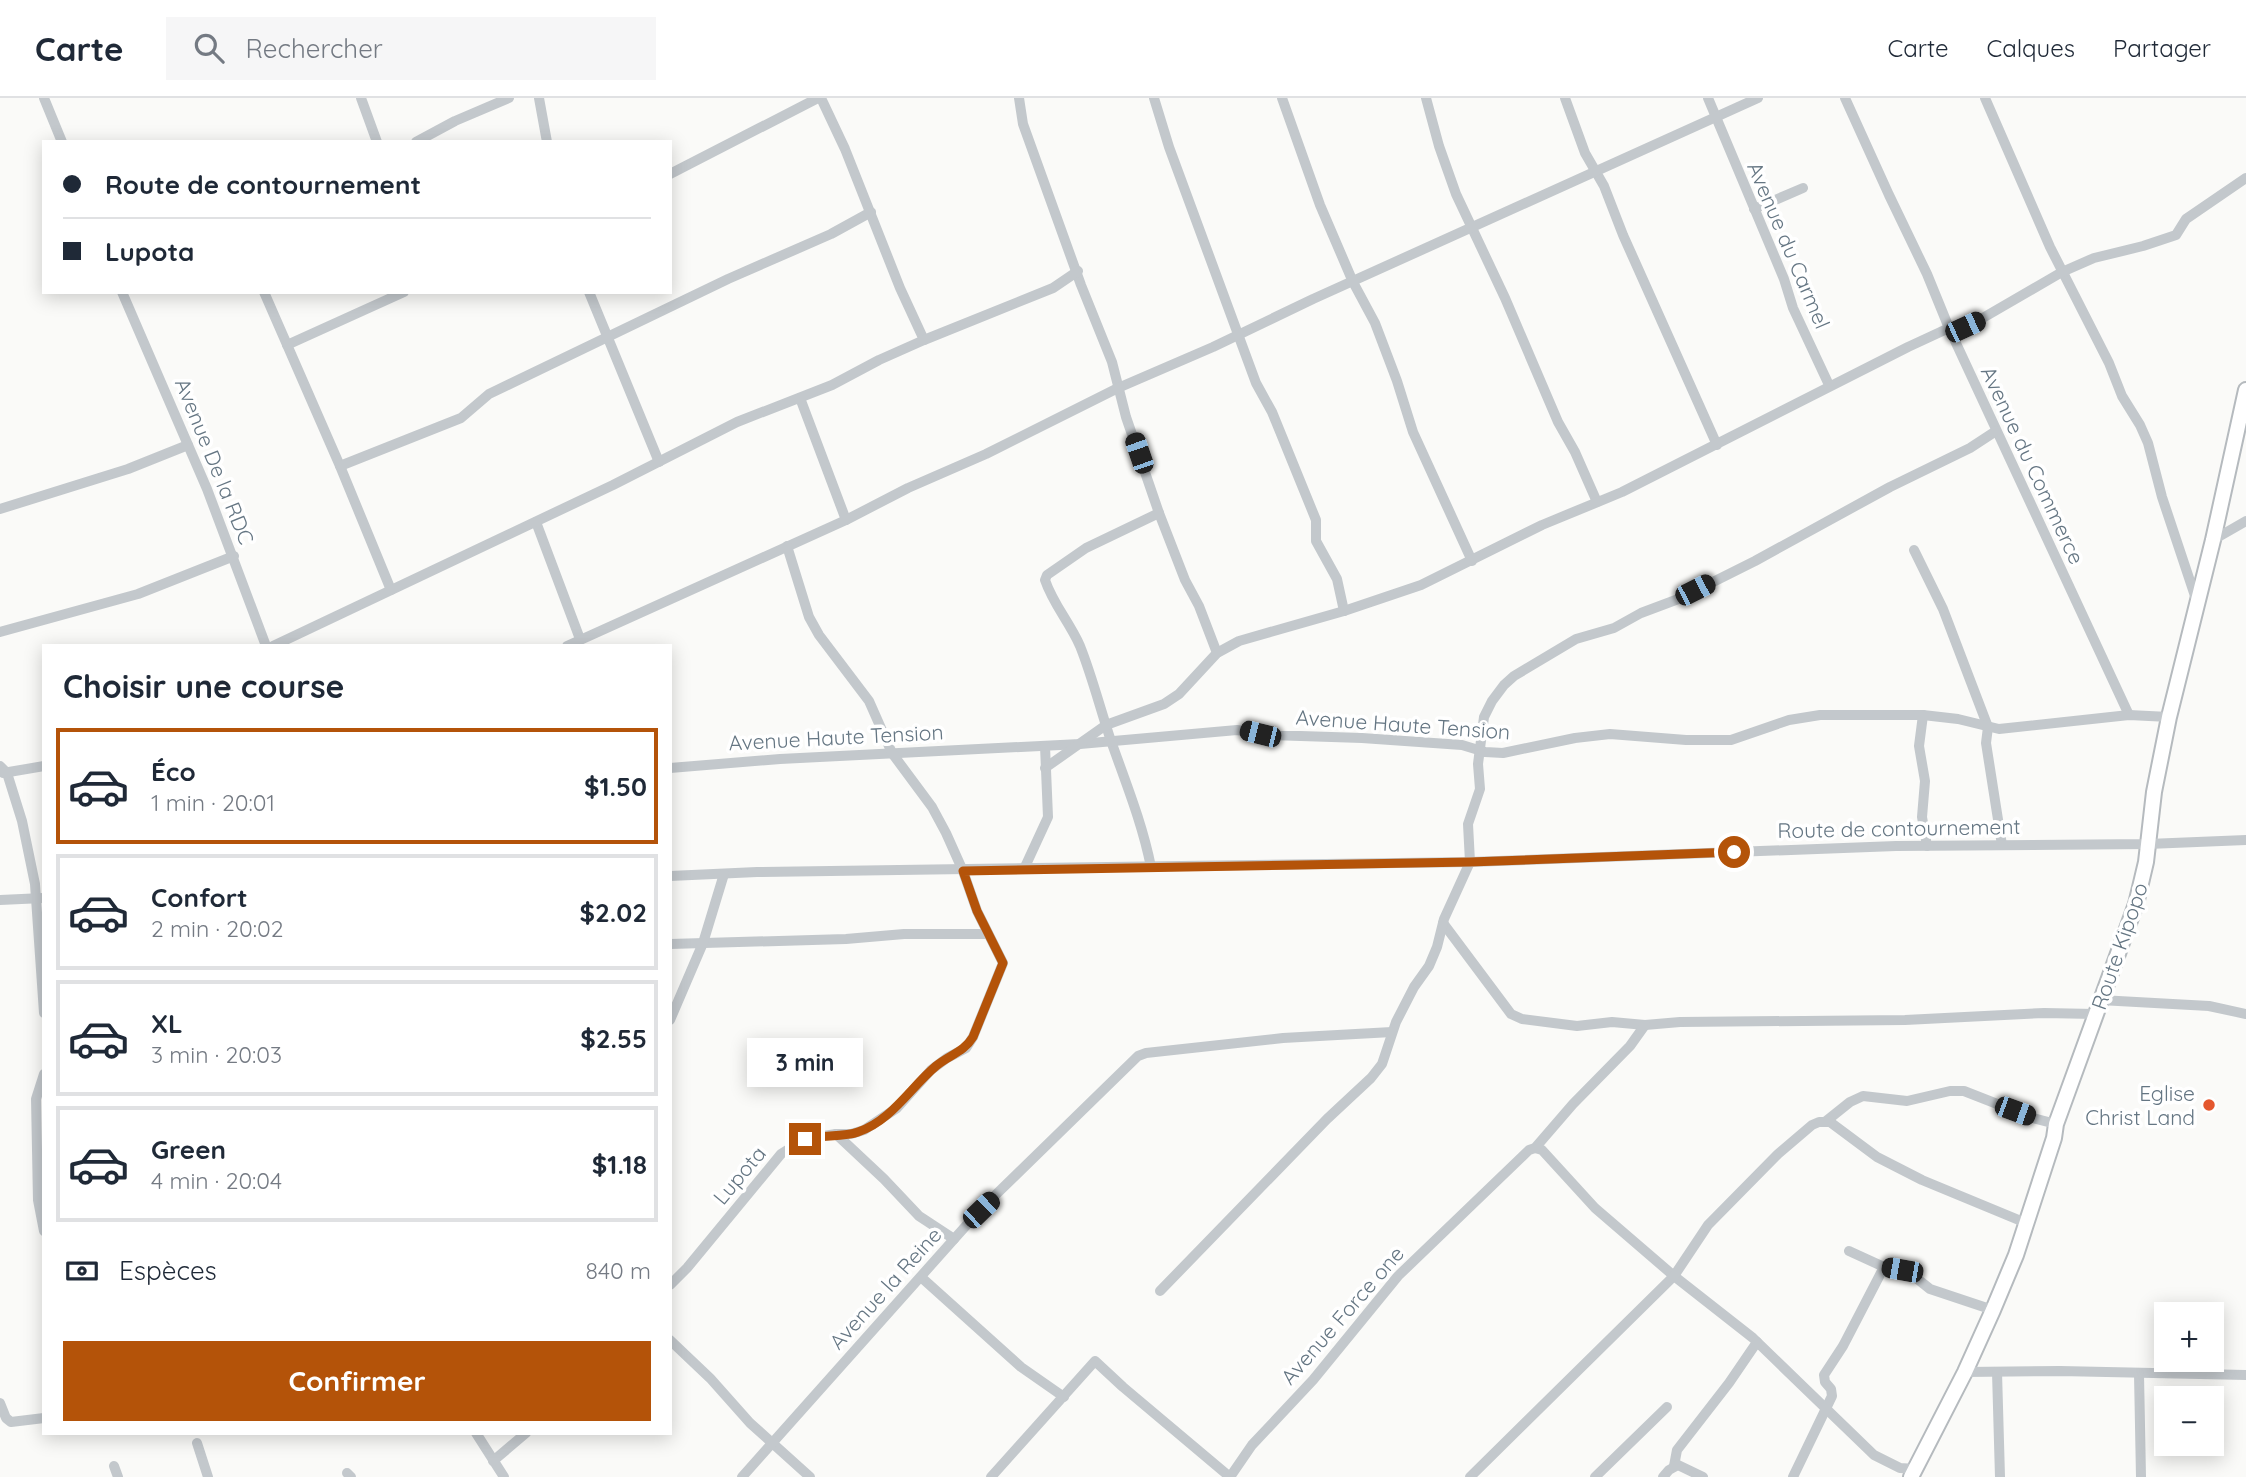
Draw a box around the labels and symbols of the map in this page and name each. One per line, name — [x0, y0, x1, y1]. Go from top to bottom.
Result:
street label: Avenue du Carmel — [1742, 158, 1836, 332]
car — [1942, 309, 1989, 345]
street label: Avenue du Commerce — [1976, 362, 2090, 568]
street label: Avenue De la RDC — [170, 374, 260, 548]
car — [1123, 430, 1156, 476]
car — [1672, 571, 1719, 609]
street label: Avenue Haute Tension — [1295, 704, 1511, 744]
street label: Avenue Haute Tension — [728, 718, 944, 756]
car — [1238, 719, 1283, 749]
street label: Route de contournement — [1777, 813, 2021, 843]
route start — [1718, 836, 1750, 868]
street label: Route Kipopo — [2085, 879, 2153, 1013]
callout: 3 min — [747, 1038, 863, 1086]
place label: Eglise Christ Land — [2085, 1080, 2195, 1130]
car — [1992, 1094, 2039, 1128]
marker: Eglise Christ Land — [2201, 1097, 2217, 1113]
route end — [789, 1123, 821, 1155]
street label: Lupota — [707, 1140, 771, 1210]
car — [959, 1188, 1004, 1232]
street label: Avenue la Reine — [823, 1222, 947, 1354]
street label: Avenue Force one — [1275, 1241, 1409, 1389]
car — [1880, 1256, 1925, 1284]

